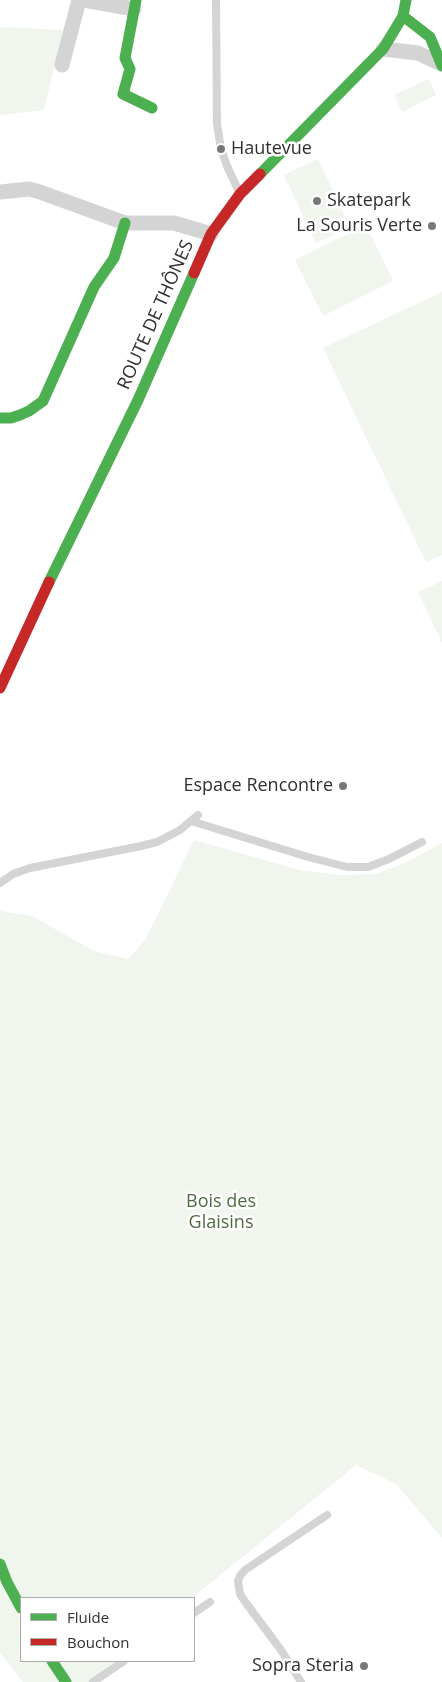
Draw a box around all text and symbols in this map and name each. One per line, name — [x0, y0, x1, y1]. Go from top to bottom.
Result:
place label: Hautevue — [231, 138, 312, 160]
marker: Hautevue — [215, 143, 227, 155]
place label: Skatepark — [327, 190, 411, 212]
marker: Skatepark — [311, 195, 323, 207]
place label: La Souris Verte — [296, 215, 422, 237]
marker: La Souris Verte — [426, 220, 438, 232]
street label: ROUTE DE THÔNES — [113, 237, 199, 393]
place label: Espace Rencontre — [183, 775, 333, 797]
marker: Espace Rencontre — [337, 780, 349, 792]
park label: Bois des Glaisins — [186, 1191, 256, 1234]
legend — [20, 1597, 195, 1662]
text: Fluide — [67, 1607, 109, 1627]
text: Bouchon — [67, 1632, 130, 1652]
place label: Sopra Steria — [252, 1655, 354, 1677]
marker: Sopra Steria — [358, 1660, 370, 1672]

